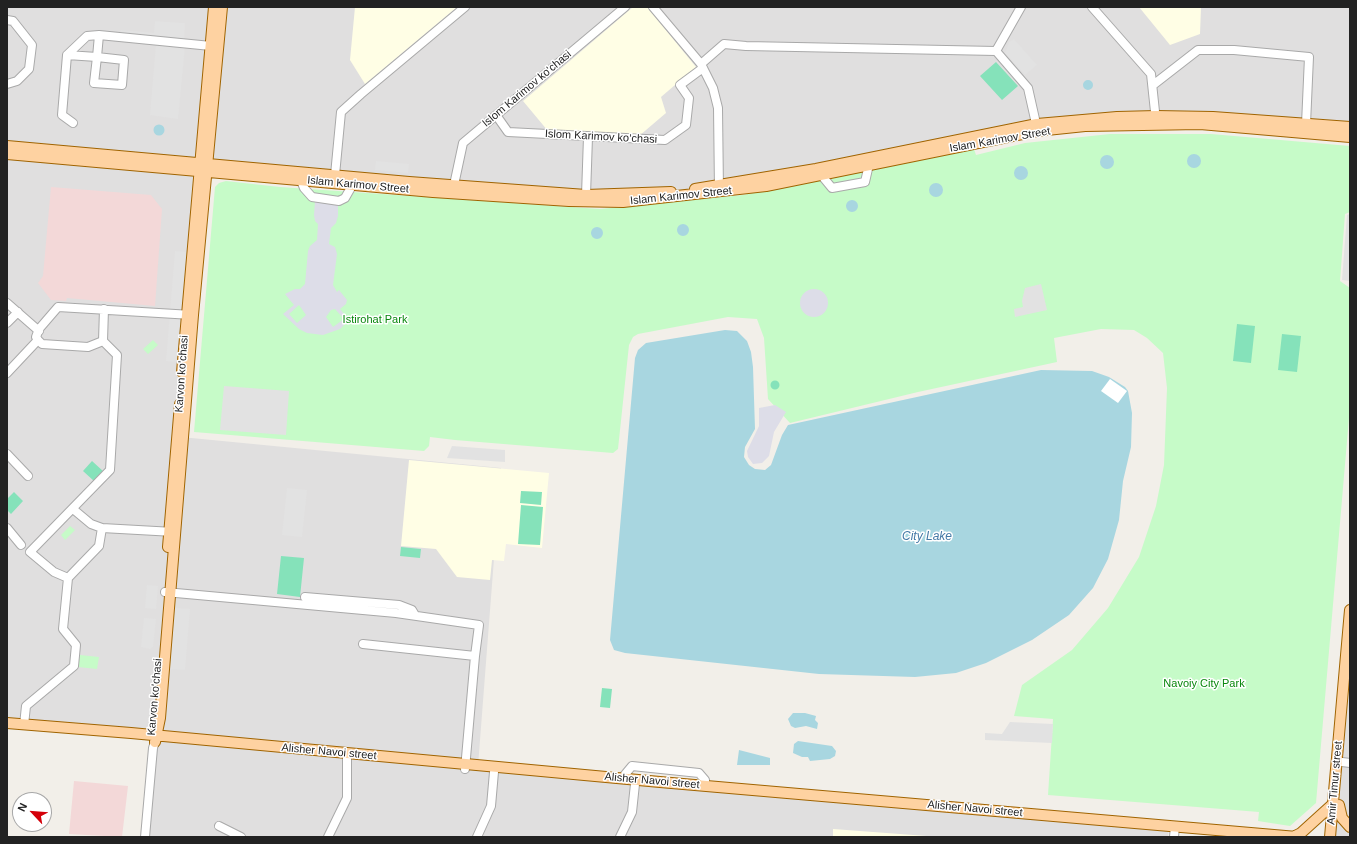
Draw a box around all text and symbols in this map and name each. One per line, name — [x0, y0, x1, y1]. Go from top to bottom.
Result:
street label: Islom Karimov ko'chasi — [480, 48, 574, 130]
street label: Islam Karimov Street — [949, 125, 1051, 155]
street label: Islom Karimov ko‘chasi — [544, 127, 658, 147]
street label: Islam Karimov Street — [307, 174, 409, 196]
street label: Islam Karimov Street — [630, 184, 732, 208]
park label: Istirohat Park — [343, 313, 407, 327]
street label: Karvon ko'chasi — [173, 335, 191, 413]
water label: City Lake — [902, 530, 952, 544]
street label: Karvon ko'chasi — [145, 658, 165, 736]
park label: Navoiy City Park — [1163, 677, 1245, 691]
street label: Alisher Navoi street — [281, 741, 377, 763]
street label: Amir Timur street — [1325, 741, 1345, 825]
street label: Alisher Navoi street — [604, 770, 700, 792]
north arrow — [12, 792, 52, 832]
street label: Alisher Navoi street — [927, 798, 1023, 820]
text: N — [15, 801, 29, 813]

